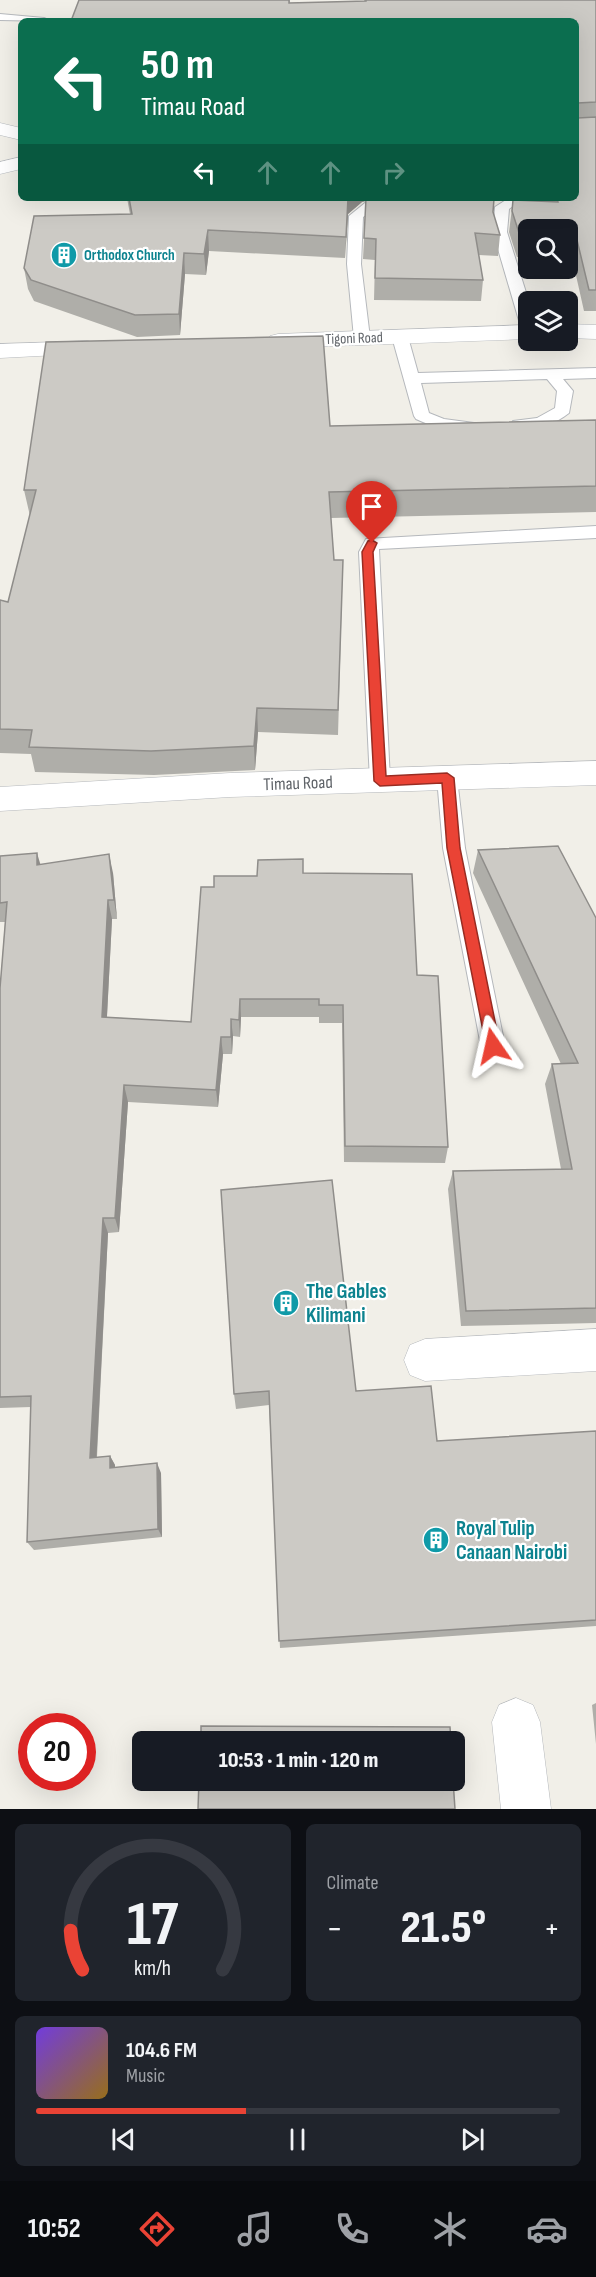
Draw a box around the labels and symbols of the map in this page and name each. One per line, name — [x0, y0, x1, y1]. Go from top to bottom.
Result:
building icon: Orthodox Church — [49, 240, 79, 270]
place label: Orthodox Church — [84, 246, 175, 265]
street label: Tigoni Road — [325, 328, 383, 349]
pin — [346, 481, 397, 543]
street label: Timau Road — [263, 772, 333, 795]
position arrow — [461, 1014, 525, 1078]
place label: The Gables Kilimani — [306, 1279, 387, 1328]
building icon: The Gables Kilimani — [271, 1288, 301, 1318]
place label: Royal Tulip Canaan Nairobi — [456, 1516, 567, 1565]
building icon: Royal Tulip Canaan Nairobi — [421, 1525, 451, 1555]
speed limit sign: 20 — [18, 1713, 96, 1791]

